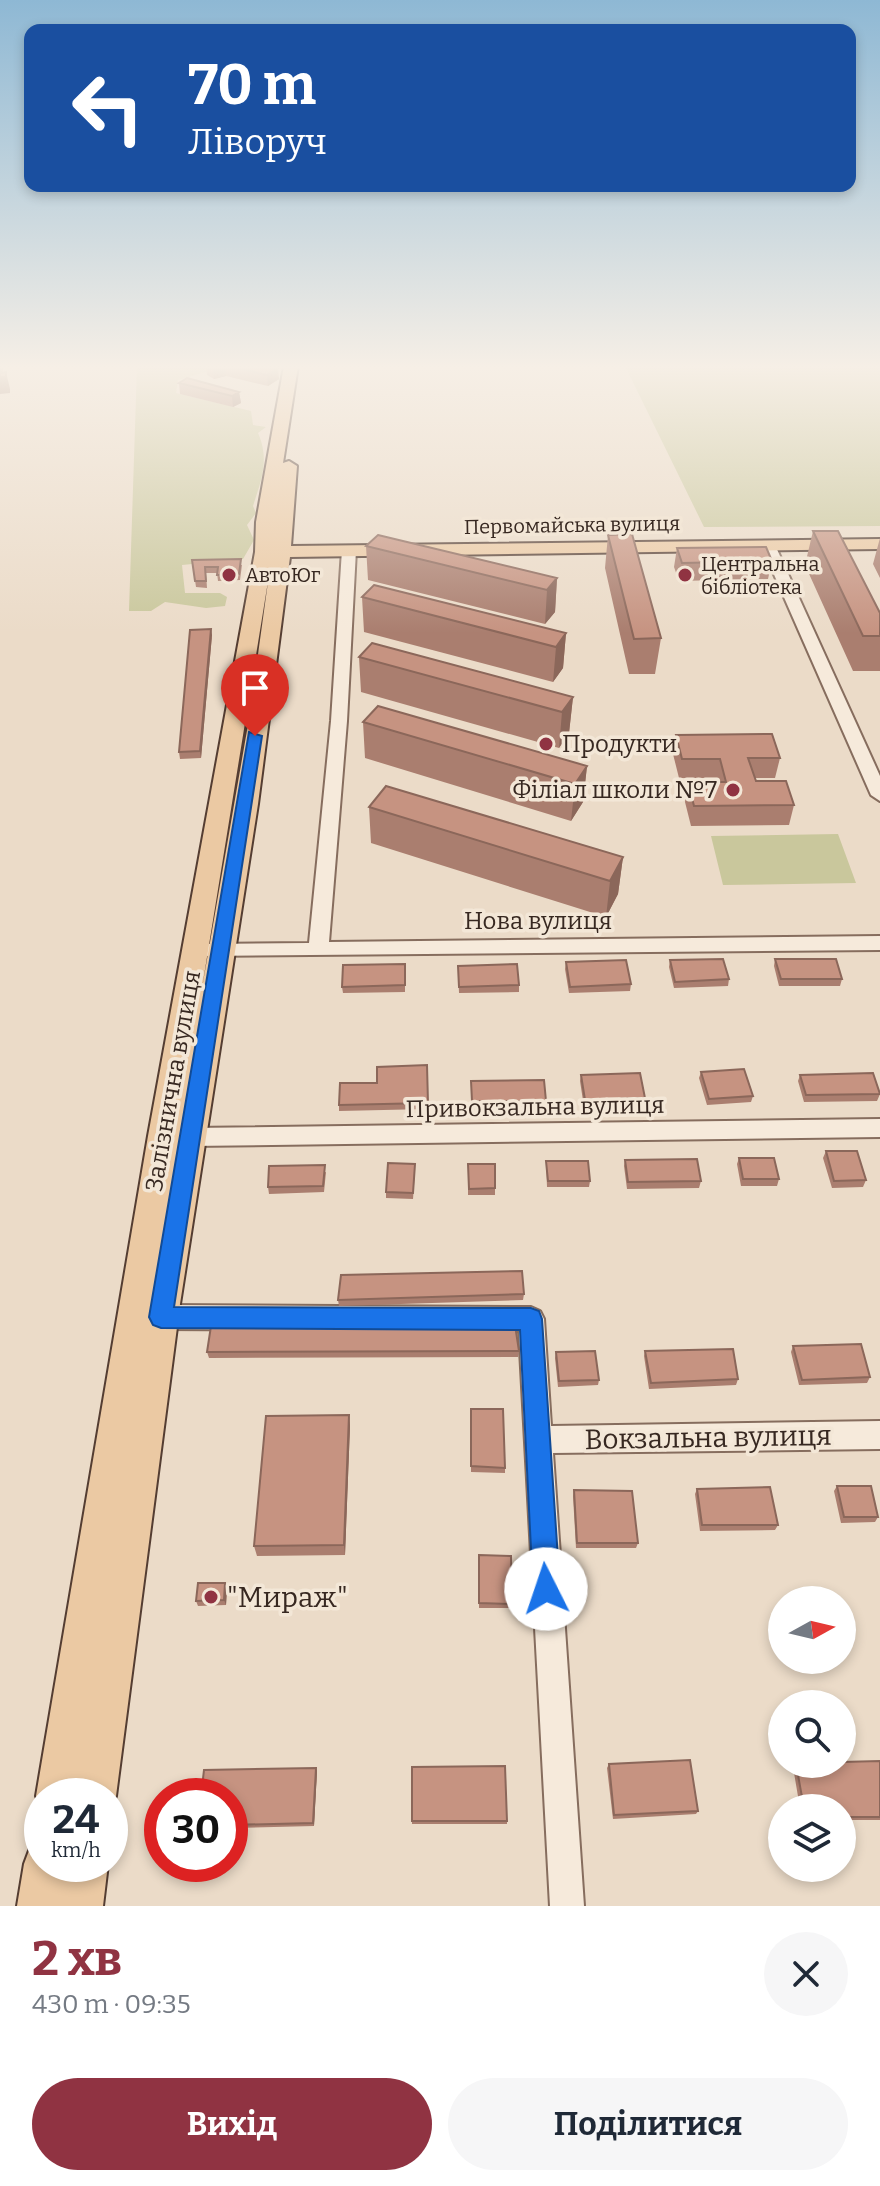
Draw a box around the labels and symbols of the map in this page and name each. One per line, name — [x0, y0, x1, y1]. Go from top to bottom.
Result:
street label: Первомайська вулиця — [464, 511, 680, 539]
place label: Центральна бібліотека — [701, 552, 820, 599]
place label: АвтоЮг — [245, 563, 321, 587]
marker: АвтоЮг — [220, 566, 238, 584]
marker: Центральна бібліотека — [676, 566, 694, 584]
pin — [221, 654, 289, 736]
place label: Продукти — [562, 730, 677, 758]
marker: Продукти — [537, 735, 555, 753]
place label: Філіал школи №7 — [512, 776, 717, 804]
marker: Філіал школи №7 — [724, 781, 742, 799]
street label: Нова вулиця — [464, 907, 612, 935]
street label: Залізнична вулиця — [140, 968, 206, 1194]
street label: Привокзальна вулиця — [405, 1091, 665, 1123]
street label: Вокзальна вулиця — [584, 1419, 832, 1456]
position arrow — [504, 1547, 588, 1631]
place label: "Мираж" — [227, 1581, 348, 1614]
north arrow — [768, 1586, 856, 1674]
marker: "Мираж" — [202, 1588, 220, 1606]
speed limit sign: 30 — [144, 1778, 248, 1882]

